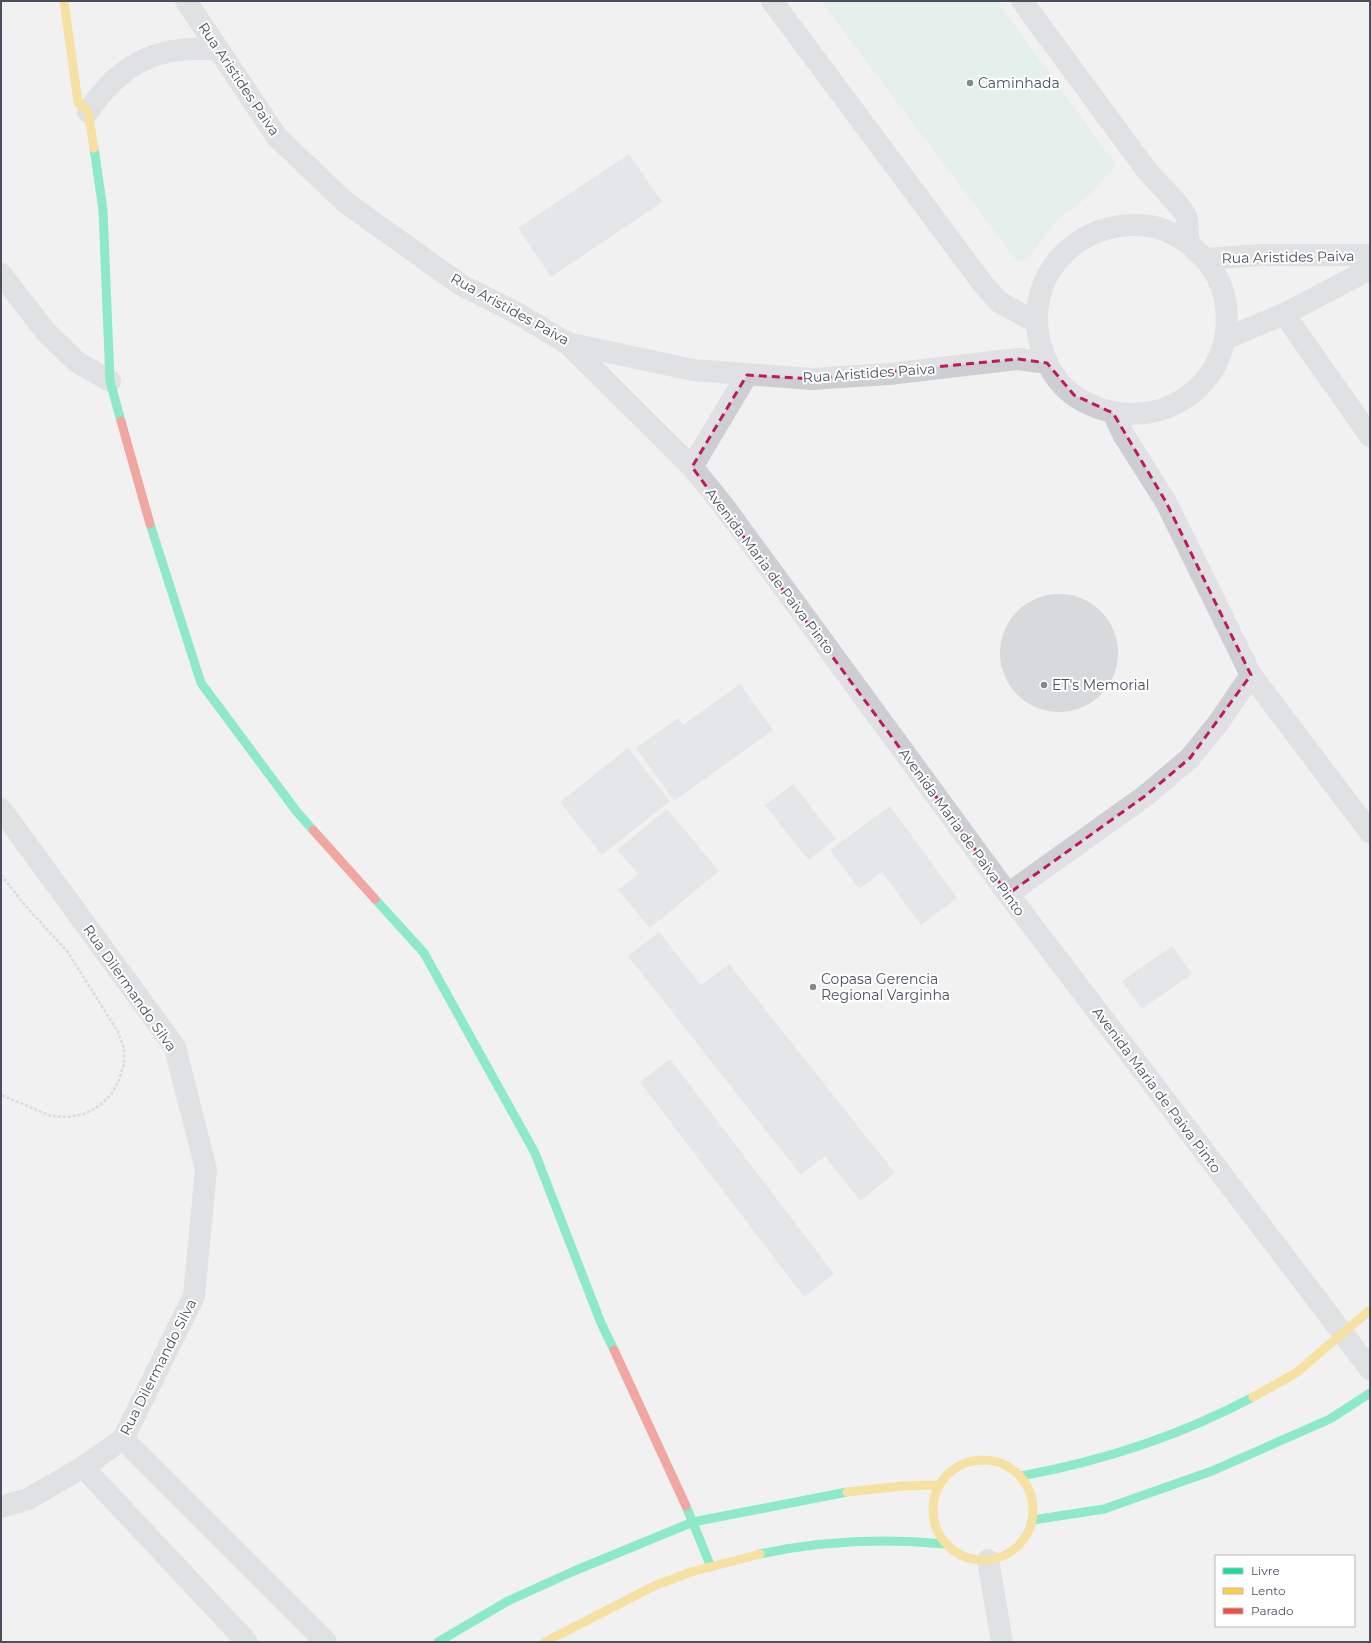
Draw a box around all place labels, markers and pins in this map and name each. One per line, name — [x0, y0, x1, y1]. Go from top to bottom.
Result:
place label: Caminhada — [978, 74, 1060, 92]
marker: Caminhada — [965, 78, 975, 88]
place label: ET's Memorial — [1052, 676, 1150, 694]
marker: ET's Memorial — [1039, 680, 1049, 690]
place label: Copasa Gerencia Regional Varginha — [821, 970, 950, 1004]
marker: Copasa Gerencia Regional Varginha — [808, 982, 818, 992]

